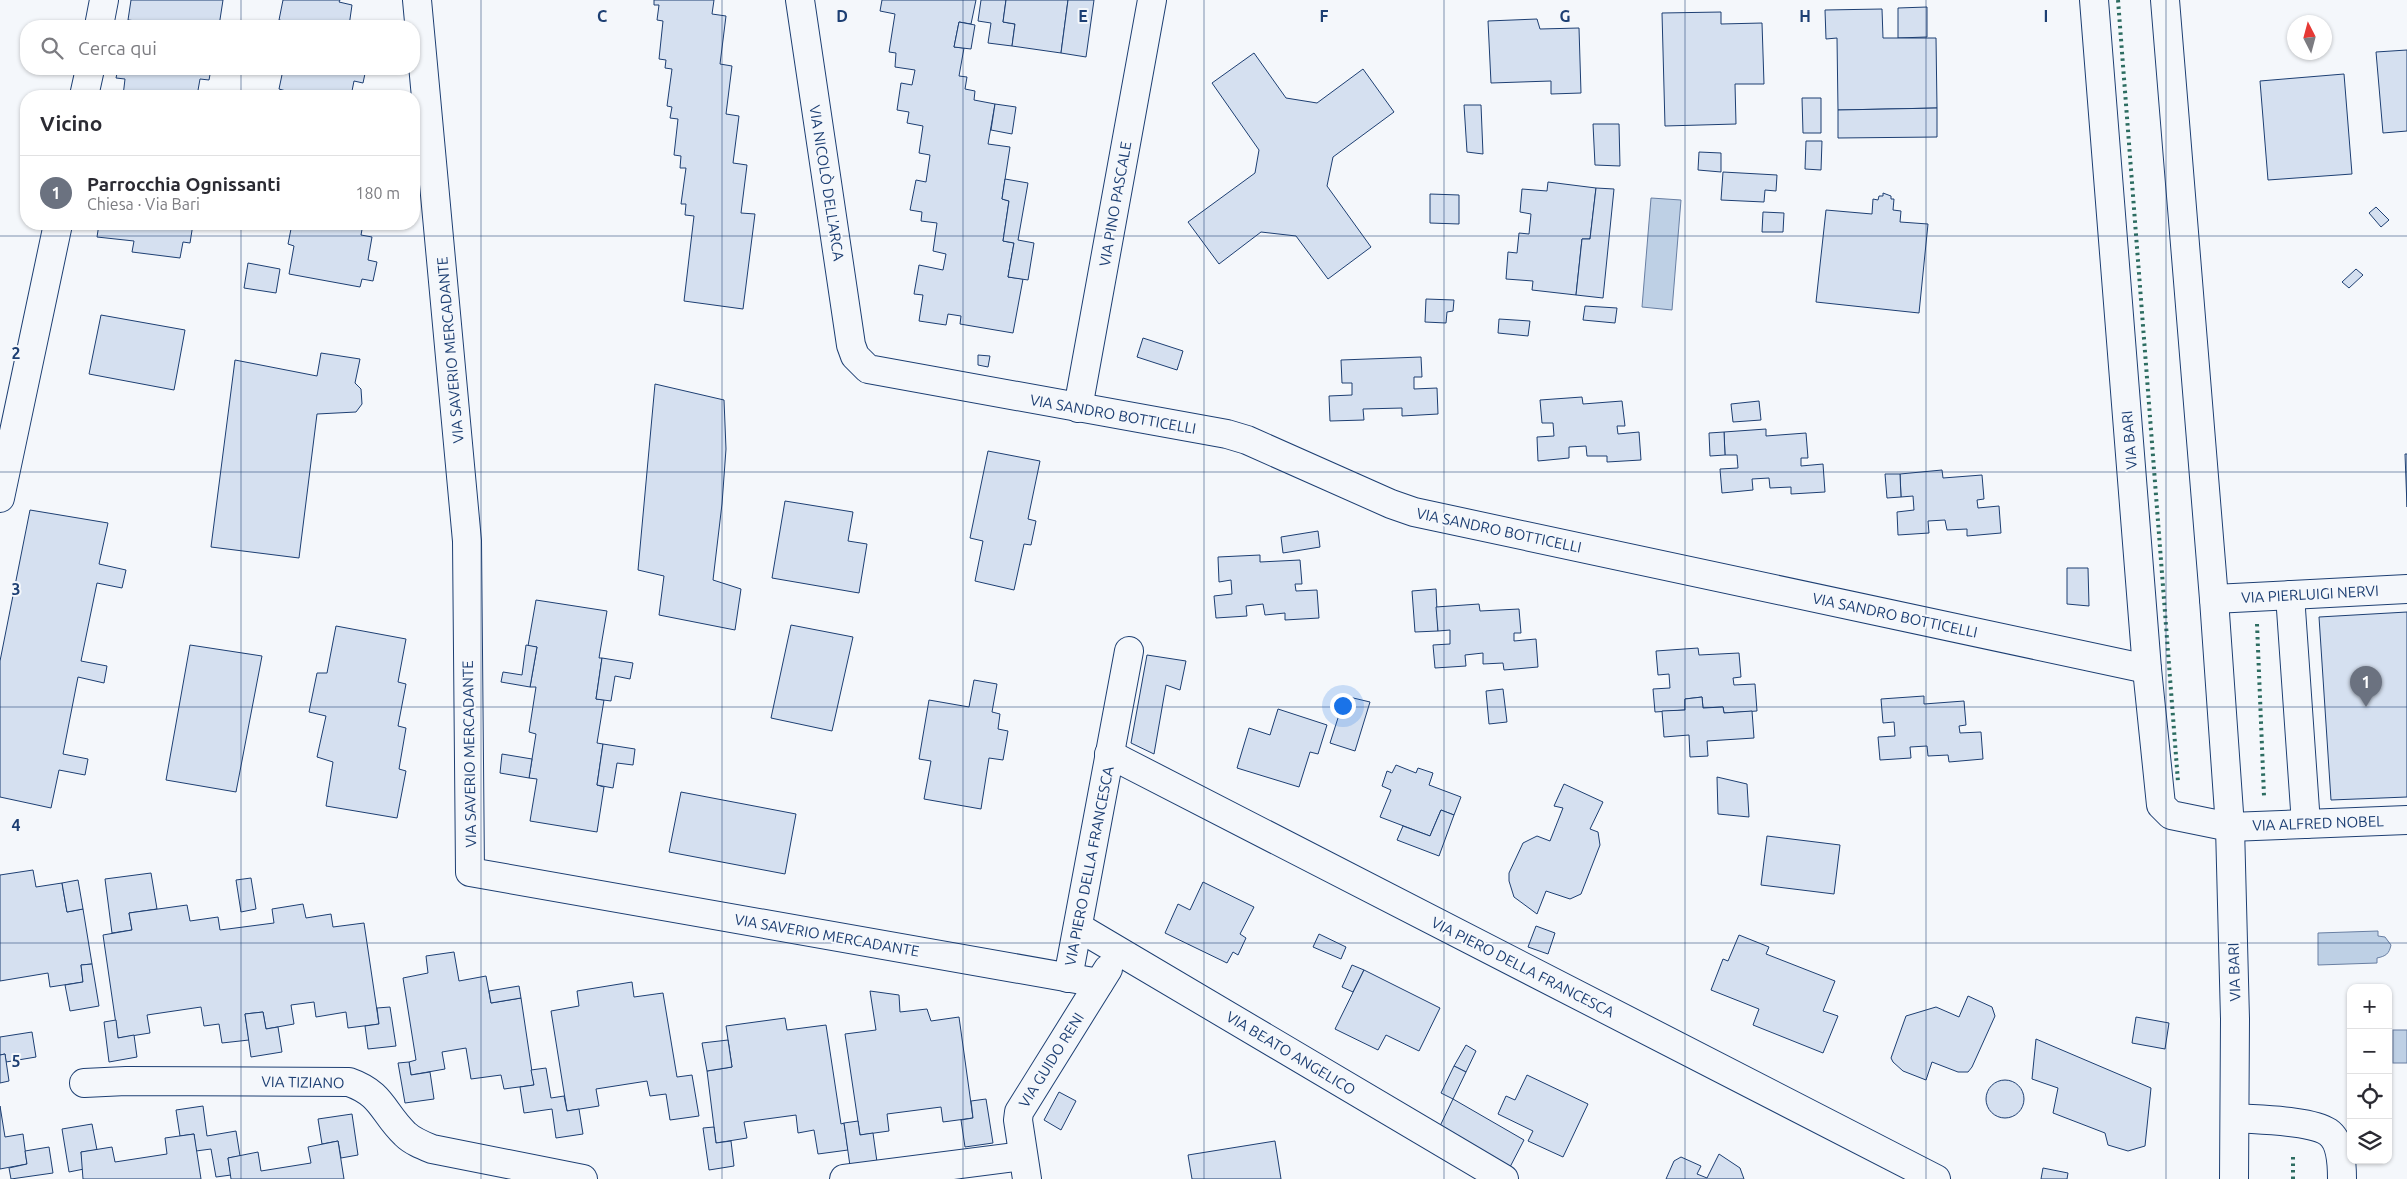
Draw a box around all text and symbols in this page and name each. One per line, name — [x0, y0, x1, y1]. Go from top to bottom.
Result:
text: C — [597, 7, 607, 25]
text: D — [836, 7, 848, 25]
text: E — [1078, 7, 1088, 25]
text: F — [1320, 7, 1329, 25]
text: G — [1559, 7, 1571, 25]
text: H — [1799, 7, 1811, 25]
text: I — [2044, 7, 2048, 25]
north arrow — [2287, 15, 2332, 60]
search box — [20, 20, 420, 75]
icon: search — [38, 34, 66, 62]
text: Cerca qui — [78, 37, 157, 59]
street label: VIA NICOLÒ DELL'ARCA — [806, 104, 848, 262]
text: Vicino — [40, 111, 102, 135]
street label: VIA PINO PASCALE — [1096, 140, 1134, 268]
text: Parrocchia Ognissanti — [87, 173, 281, 195]
text: 1 — [51, 184, 61, 202]
text: 180 m — [355, 184, 400, 202]
text: Chiesa · Via Bari — [87, 195, 200, 213]
street label: VIA SAVERIO MERCADANTE — [433, 256, 467, 444]
text: 2 — [11, 344, 21, 362]
street label: VIA SANDRO BOTTICELLI — [1029, 391, 1197, 437]
street label: VIA BARI — [2118, 410, 2140, 470]
street label: VIA SANDRO BOTTICELLI — [1415, 504, 1583, 556]
text: 3 — [11, 580, 21, 598]
street label: VIA PIERLUIGI NERVI — [2241, 582, 2379, 606]
street label: VIA SANDRO BOTTICELLI — [1811, 589, 1979, 641]
street label: VIA SAVERIO MERCADANTE — [459, 660, 479, 848]
pin: 1 — [2350, 666, 2382, 707]
your location — [1330, 693, 1356, 719]
street label: VIA PIERO DELLA FRANCESCA — [1061, 765, 1117, 967]
street label: VIA ALFRED NOBEL — [2252, 812, 2384, 834]
text: 4 — [11, 816, 21, 834]
street label: VIA SAVERIO MERCADANTE — [733, 910, 921, 960]
street label: VIA PIERO DELLA FRANCESCA — [1429, 913, 1617, 1021]
street label: VIA BARI — [2224, 942, 2244, 1002]
map controls — [2347, 984, 2392, 1164]
button: + — [2347, 984, 2392, 1029]
street label: VIA BEATO ANGELICO — [1223, 1008, 1359, 1098]
street label: VIA GUIDO RENI — [1015, 1009, 1087, 1111]
button: − — [2347, 1029, 2392, 1074]
text: 5 — [11, 1052, 21, 1070]
street label: VIA TIZIANO — [261, 1073, 345, 1091]
button: locate — [2347, 1074, 2392, 1119]
button: layers — [2347, 1119, 2392, 1164]

